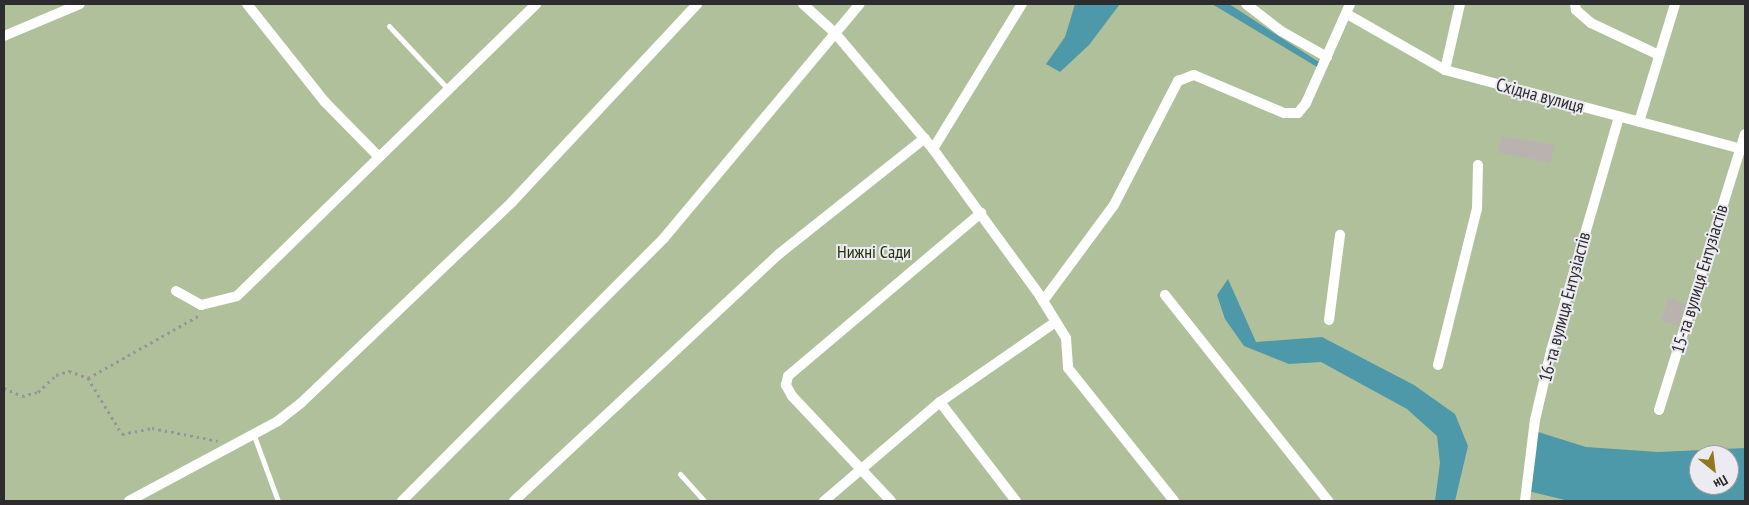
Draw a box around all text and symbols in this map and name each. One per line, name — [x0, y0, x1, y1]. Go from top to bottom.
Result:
street label: Східна вулиця — [1494, 74, 1586, 118]
street label: 15-та вулиця Ентузіастів — [1667, 202, 1733, 356]
street label: 16-та вулиця Ентузіастів — [1535, 230, 1595, 384]
park label: Нижні Сади — [837, 241, 911, 263]
north arrow — [1689, 445, 1739, 495]
text: Пн — [1710, 471, 1731, 493]

